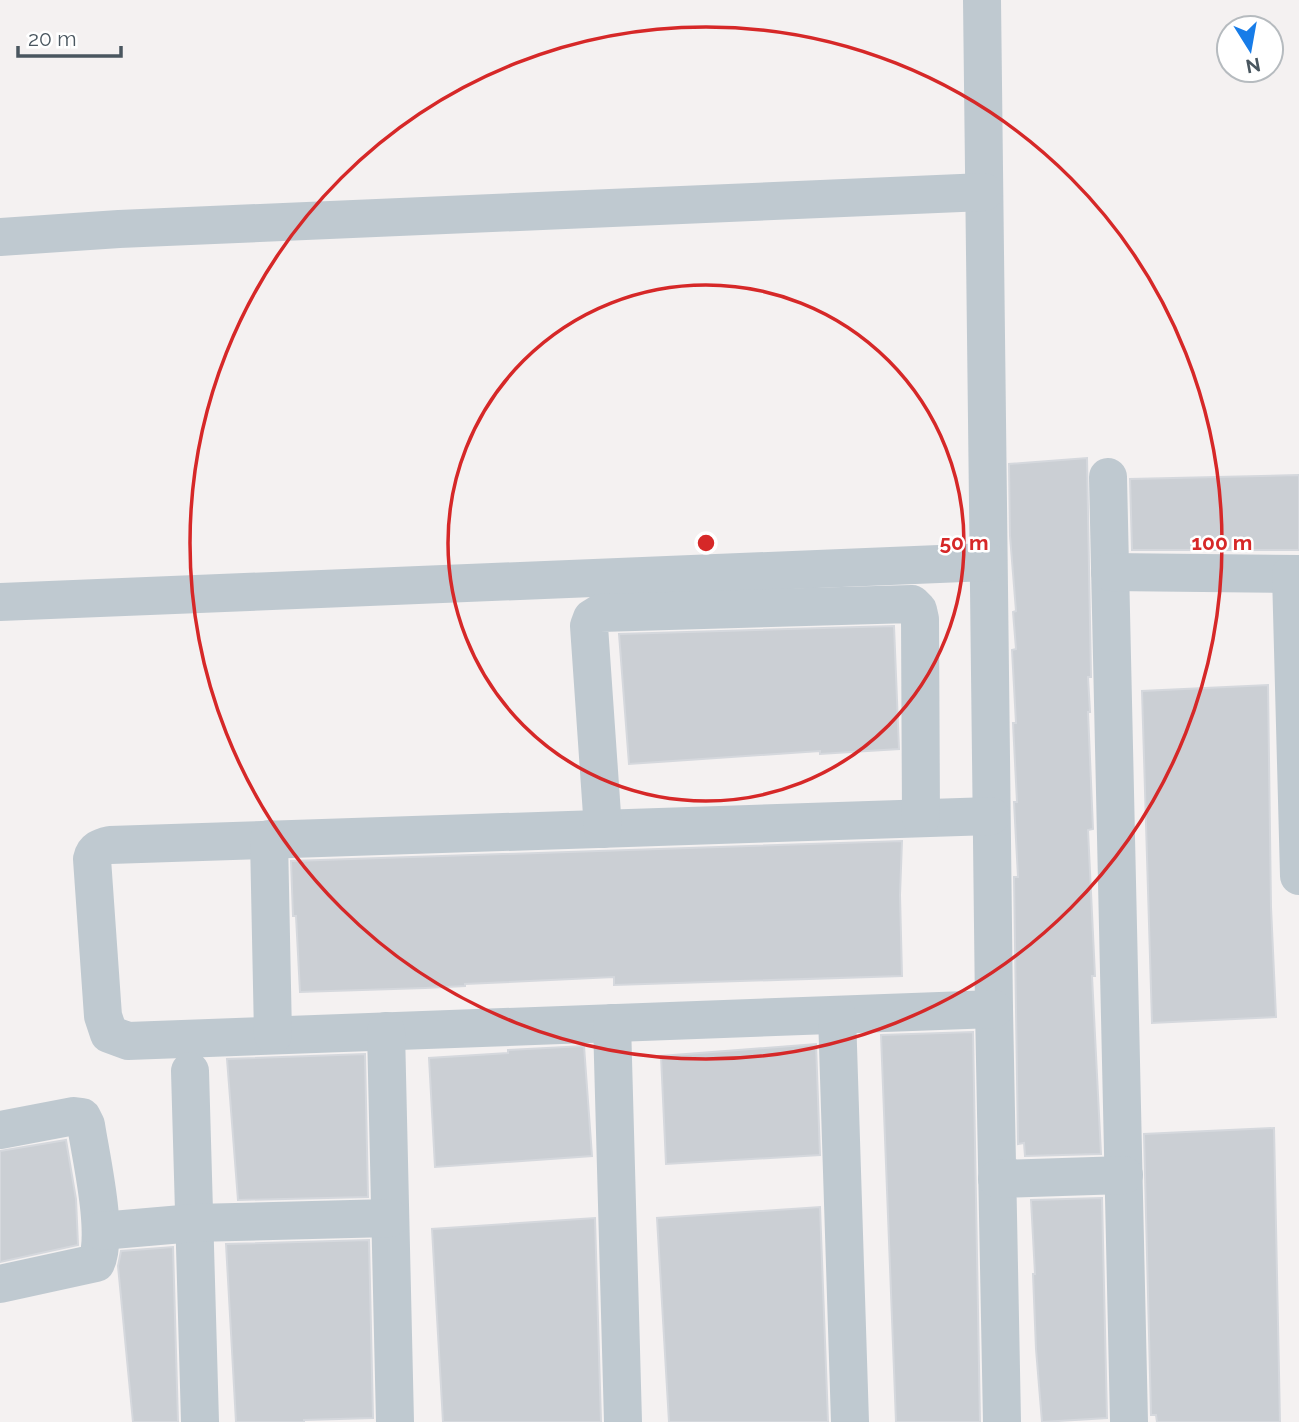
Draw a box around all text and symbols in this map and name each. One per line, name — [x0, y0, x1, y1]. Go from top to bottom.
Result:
scale bar — [18, 14, 121, 58]
north arrow — [1215, 14, 1285, 84]
text: 20 m — [28, 26, 76, 51]
text: N — [1244, 54, 1262, 78]
text: 50 m — [939, 530, 989, 555]
text: 100 m — [1192, 530, 1252, 555]
centre of rings — [694, 531, 718, 555]

